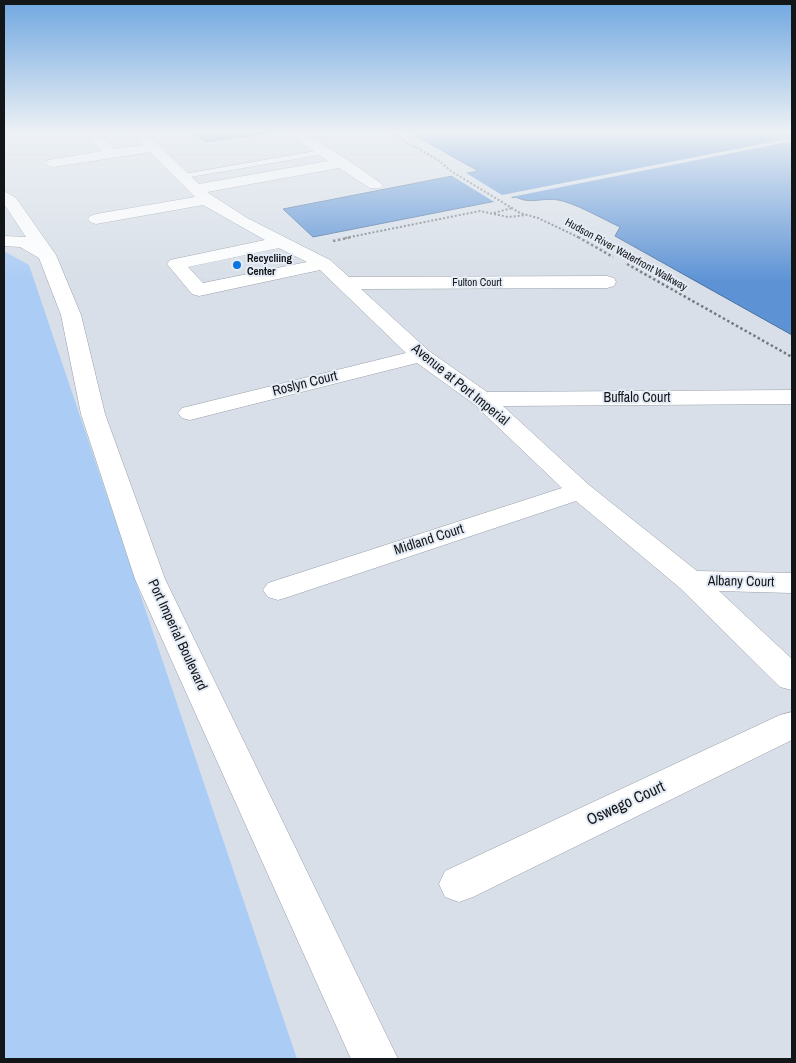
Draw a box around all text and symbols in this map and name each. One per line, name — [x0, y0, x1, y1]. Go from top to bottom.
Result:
street label: Hudson River Waterfront Walkway — [563, 216, 689, 294]
place label: Recycliing Center — [247, 252, 292, 278]
marker: Recycliing Center — [231, 259, 243, 271]
street label: Fulton Court — [452, 276, 502, 290]
street label: Avenue at Port Imperial — [408, 341, 512, 429]
street label: Roslyn Court — [271, 368, 339, 400]
street label: Buffalo Court — [604, 390, 670, 406]
street label: Midland Court — [392, 521, 466, 559]
street label: Albany Court — [708, 573, 774, 591]
street label: Port Imperial Boulevard — [144, 577, 210, 693]
street label: Oswego Court — [584, 778, 668, 830]

